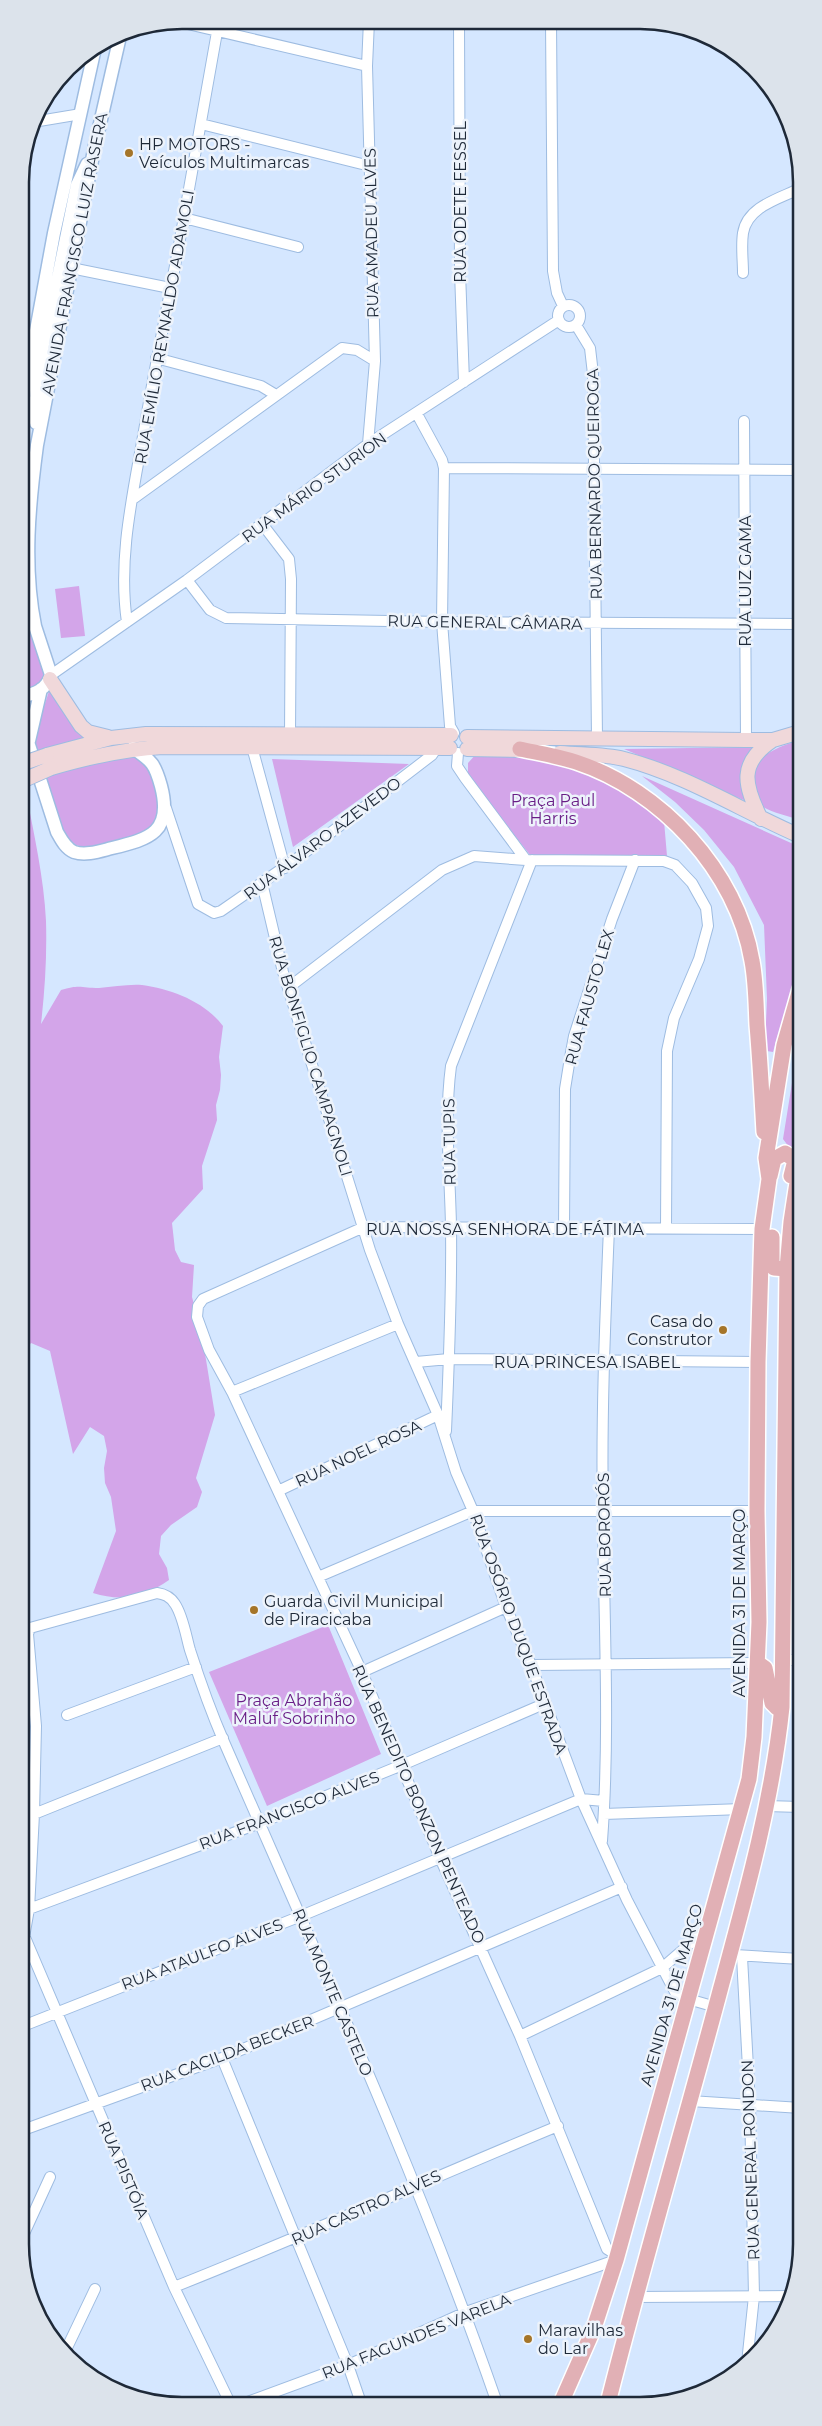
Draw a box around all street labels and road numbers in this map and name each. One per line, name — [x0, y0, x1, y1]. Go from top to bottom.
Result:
street label: AVENIDA FRANCISCO LUIZ RASERA — [38, 111, 111, 397]
street label: RUA ODETE FESSEL — [451, 121, 470, 283]
street label: RUA AMADEU ALVES — [361, 148, 382, 318]
street label: RUA EMÍLIO REYNALDO ADAMOLI — [131, 188, 198, 466]
street label: RUA BERNARDO QUEIROGA — [583, 368, 606, 600]
street label: RUA MÁRIO STURION — [238, 428, 391, 546]
street label: RUA LUIZ GAMA — [736, 515, 755, 647]
street label: RUA GENERAL CÂMARA — [387, 611, 583, 634]
street label: RUA ÁLVARO AZEVEDO — [240, 773, 405, 904]
street label: RUA FAUSTO LEX — [561, 927, 618, 1067]
street label: RUA BONFIGLIO CAMPAGNOLI — [265, 934, 356, 1179]
street label: RUA TUPIS — [439, 1098, 460, 1186]
street label: RUA NOSSA SENHORA DE FÁTIMA — [366, 1220, 645, 1239]
street label: RUA PRINCESA ISABEL — [494, 1353, 681, 1372]
street label: RUA NOEL ROSA — [292, 1416, 425, 1491]
street label: RUA BORORÓS — [594, 1472, 615, 1598]
street label: AVENIDA 31 DE MARÇO — [730, 1509, 749, 1697]
street label: RUA OSÓRIO DUQUE ESTRADA — [466, 1511, 571, 1757]
street label: RUA BENEDITO BONZON PENTEADO — [348, 1662, 489, 1947]
street label: RUA FRANCISCO ALVES — [196, 1767, 382, 1854]
street label: AVENIDA 31 DE MARÇO — [636, 1902, 707, 2088]
street label: RUA MONTE CASTELO — [289, 1906, 376, 2079]
street label: RUA ATAULFO ALVES — [119, 1915, 286, 1994]
street label: RUA CACILDA BECKER — [138, 2012, 317, 2095]
street label: RUA GENERAL RONDON — [738, 2059, 763, 2261]
street label: RUA PISTÓIA — [94, 2118, 153, 2222]
street label: RUA CASTRO ALVES — [288, 2166, 444, 2249]
street label: RUA FAGUNDES VARELA — [319, 2290, 514, 2383]

